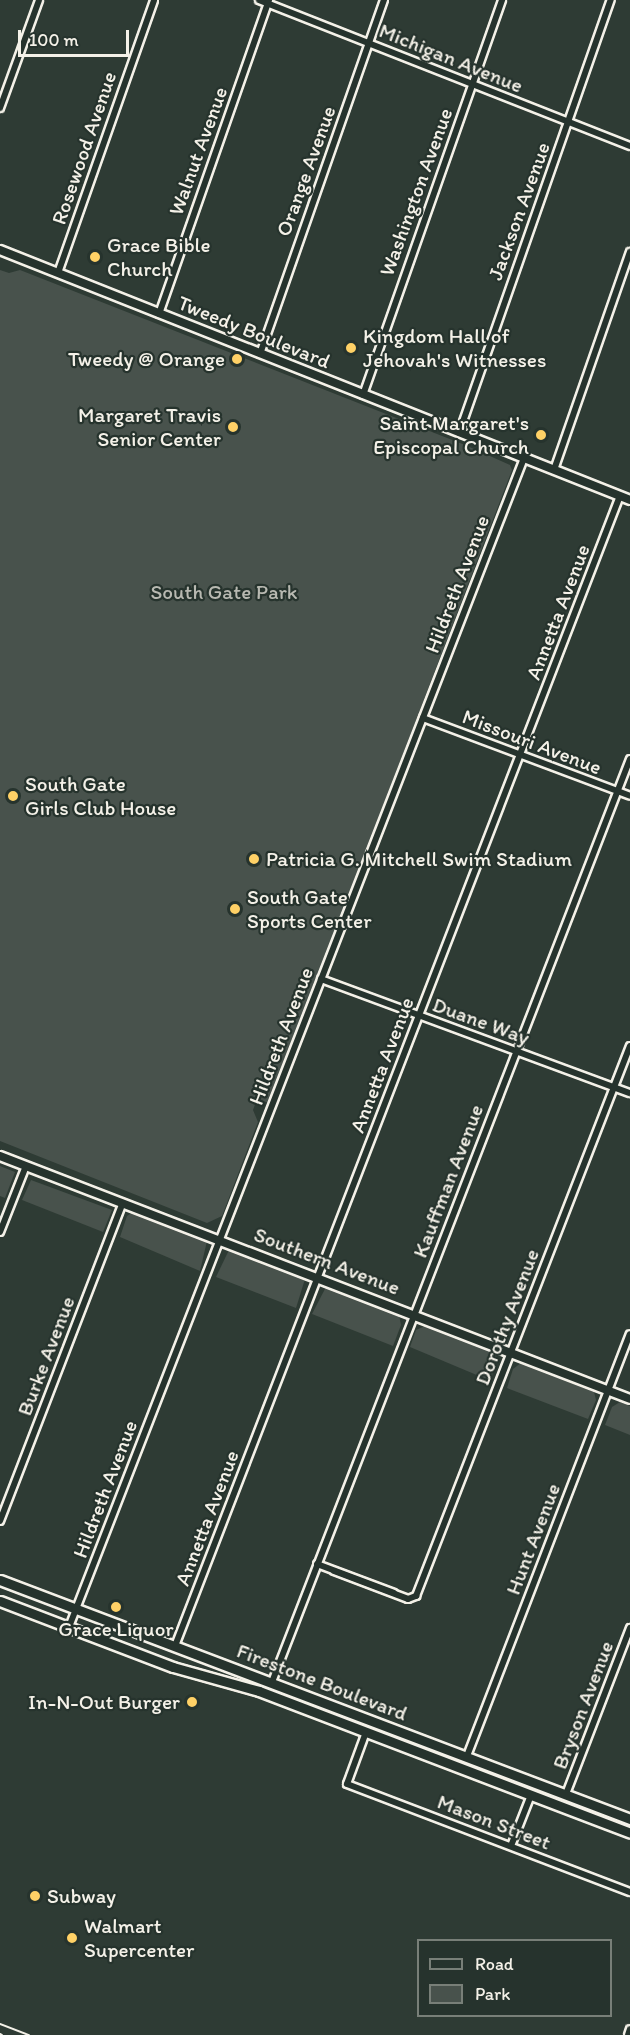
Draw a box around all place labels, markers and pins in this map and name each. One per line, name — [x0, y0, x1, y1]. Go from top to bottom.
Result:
place label: Grace Bible Church — [107, 232, 211, 282]
marker: Grace Bible Church — [88, 250, 102, 264]
place label: Kingdom Hall of Jehovah's Witnesses — [363, 323, 546, 373]
marker: Kingdom Hall of Jehovah's Witnesses — [344, 341, 358, 355]
place label: Tweedy @ Orange — [68, 346, 225, 372]
marker: Tweedy @ Orange — [230, 352, 244, 366]
place label: Margaret Travis Senior Center — [79, 402, 221, 452]
place label: Saint Margaret's Episcopal Church — [373, 410, 529, 460]
marker: Margaret Travis Senior Center — [226, 420, 240, 434]
marker: Saint Margaret's Episcopal Church — [534, 428, 548, 442]
place label: South Gate Girls Club House — [25, 771, 176, 821]
marker: South Gate Girls Club House — [6, 789, 20, 803]
place label: Patricia G. Mitchell Swim Stadium — [266, 846, 571, 872]
marker: Patricia G. Mitchell Swim Stadium — [247, 852, 261, 866]
place label: South Gate Sports Center — [247, 884, 372, 934]
marker: South Gate Sports Center — [228, 902, 242, 916]
marker: Grace Liquor — [109, 1600, 123, 1614]
place label: Grace Liquor — [59, 1616, 173, 1642]
place label: In-N-Out Burger — [27, 1689, 180, 1715]
marker: In-N-Out Burger — [185, 1695, 199, 1709]
place label: Subway — [47, 1883, 116, 1909]
marker: Subway — [28, 1889, 42, 1903]
place label: Walmart Supercenter — [84, 1913, 194, 1963]
marker: Walmart Supercenter — [65, 1931, 79, 1945]

